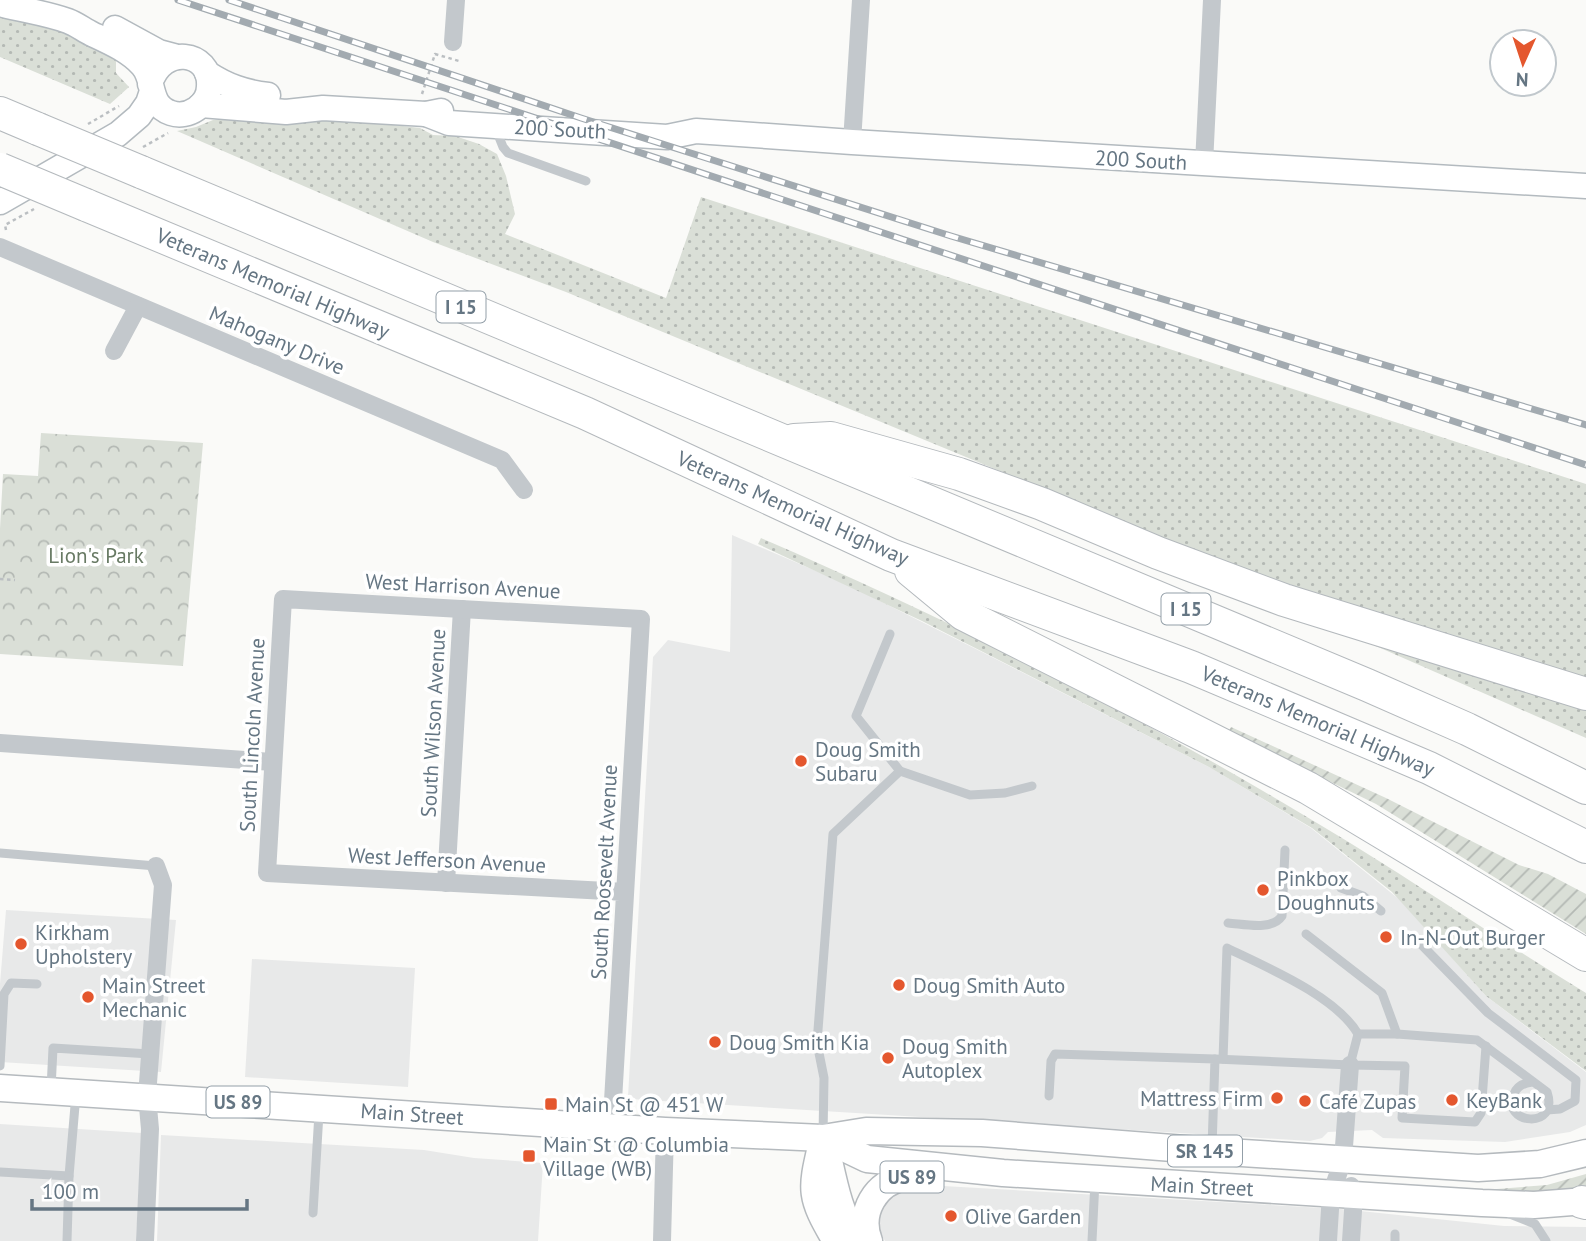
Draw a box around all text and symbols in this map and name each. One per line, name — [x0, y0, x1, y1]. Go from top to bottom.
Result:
north arrow — [1488, 28, 1558, 98]
text: N — [1515, 68, 1529, 92]
street label: 200 South — [513, 113, 607, 145]
street label: 200 South — [1094, 144, 1188, 176]
street label: Veterans Memorial Highway — [151, 221, 394, 345]
road number: I 15 — [436, 292, 486, 322]
street label: Mahogany Drive — [205, 299, 349, 381]
street label: Veterans Memorial Highway — [672, 444, 913, 571]
park label: Lion's Park — [48, 542, 144, 569]
street label: West Harrison Avenue — [365, 567, 561, 605]
road number: I 15 — [1162, 594, 1210, 624]
street label: South Wilson Avenue — [415, 628, 451, 818]
street label: South Lincoln Avenue — [233, 637, 271, 833]
street label: Veterans Memorial Highway — [1196, 659, 1439, 783]
place label: Doug Smith Subaru — [815, 736, 921, 787]
marker: Doug Smith Subaru — [793, 753, 809, 769]
street label: South Roosevelt Avenue — [585, 764, 623, 980]
street label: West Jefferson Avenue — [347, 841, 547, 879]
place label: Pinkbox Doughnuts — [1277, 865, 1375, 916]
marker: Pinkbox Doughnuts — [1255, 882, 1271, 898]
place label: Kirkham Upholstery — [35, 919, 132, 970]
place label: In-N-Out Burger — [1400, 924, 1545, 951]
marker: In-N-Out Burger — [1378, 929, 1394, 945]
marker: Kirkham Upholstery — [13, 936, 29, 952]
place label: Main Street Mechanic — [102, 972, 205, 1023]
place label: Doug Smith Auto — [913, 972, 1065, 999]
marker: Doug Smith Auto — [891, 977, 907, 993]
marker: Main Street Mechanic — [80, 989, 96, 1005]
place label: Doug Smith Kia — [729, 1029, 869, 1056]
place label: Doug Smith Autoplex — [902, 1033, 1008, 1084]
marker: Doug Smith Kia — [707, 1034, 723, 1050]
marker: Doug Smith Autoplex — [880, 1050, 896, 1066]
place label: Mattress Firm — [1140, 1085, 1263, 1112]
road number: US 89 — [206, 1086, 270, 1118]
place label: KeyBank — [1466, 1087, 1542, 1114]
place label: Café Zupas — [1319, 1088, 1416, 1115]
marker: Mattress Firm — [1269, 1090, 1285, 1106]
place label: Main St @ 451 W — [565, 1091, 724, 1118]
marker: KeyBank — [1444, 1092, 1460, 1108]
marker: Café Zupas — [1297, 1093, 1313, 1109]
marker: Main St @ 451 W — [543, 1096, 559, 1112]
street label: Main Street — [359, 1097, 465, 1131]
place label: Main St @ Columbia Village (WB) — [542, 1131, 729, 1182]
road number: SR 145 — [1168, 1135, 1242, 1166]
marker: Main St @ Columbia Village (WB) — [521, 1148, 537, 1164]
road number: US 89 — [880, 1162, 944, 1192]
scale bar — [32, 1168, 247, 1212]
street label: Main Street — [1150, 1170, 1254, 1202]
text: 100 m — [42, 1178, 99, 1205]
place label: Olive Garden — [965, 1203, 1081, 1230]
marker: Olive Garden — [943, 1208, 959, 1224]

